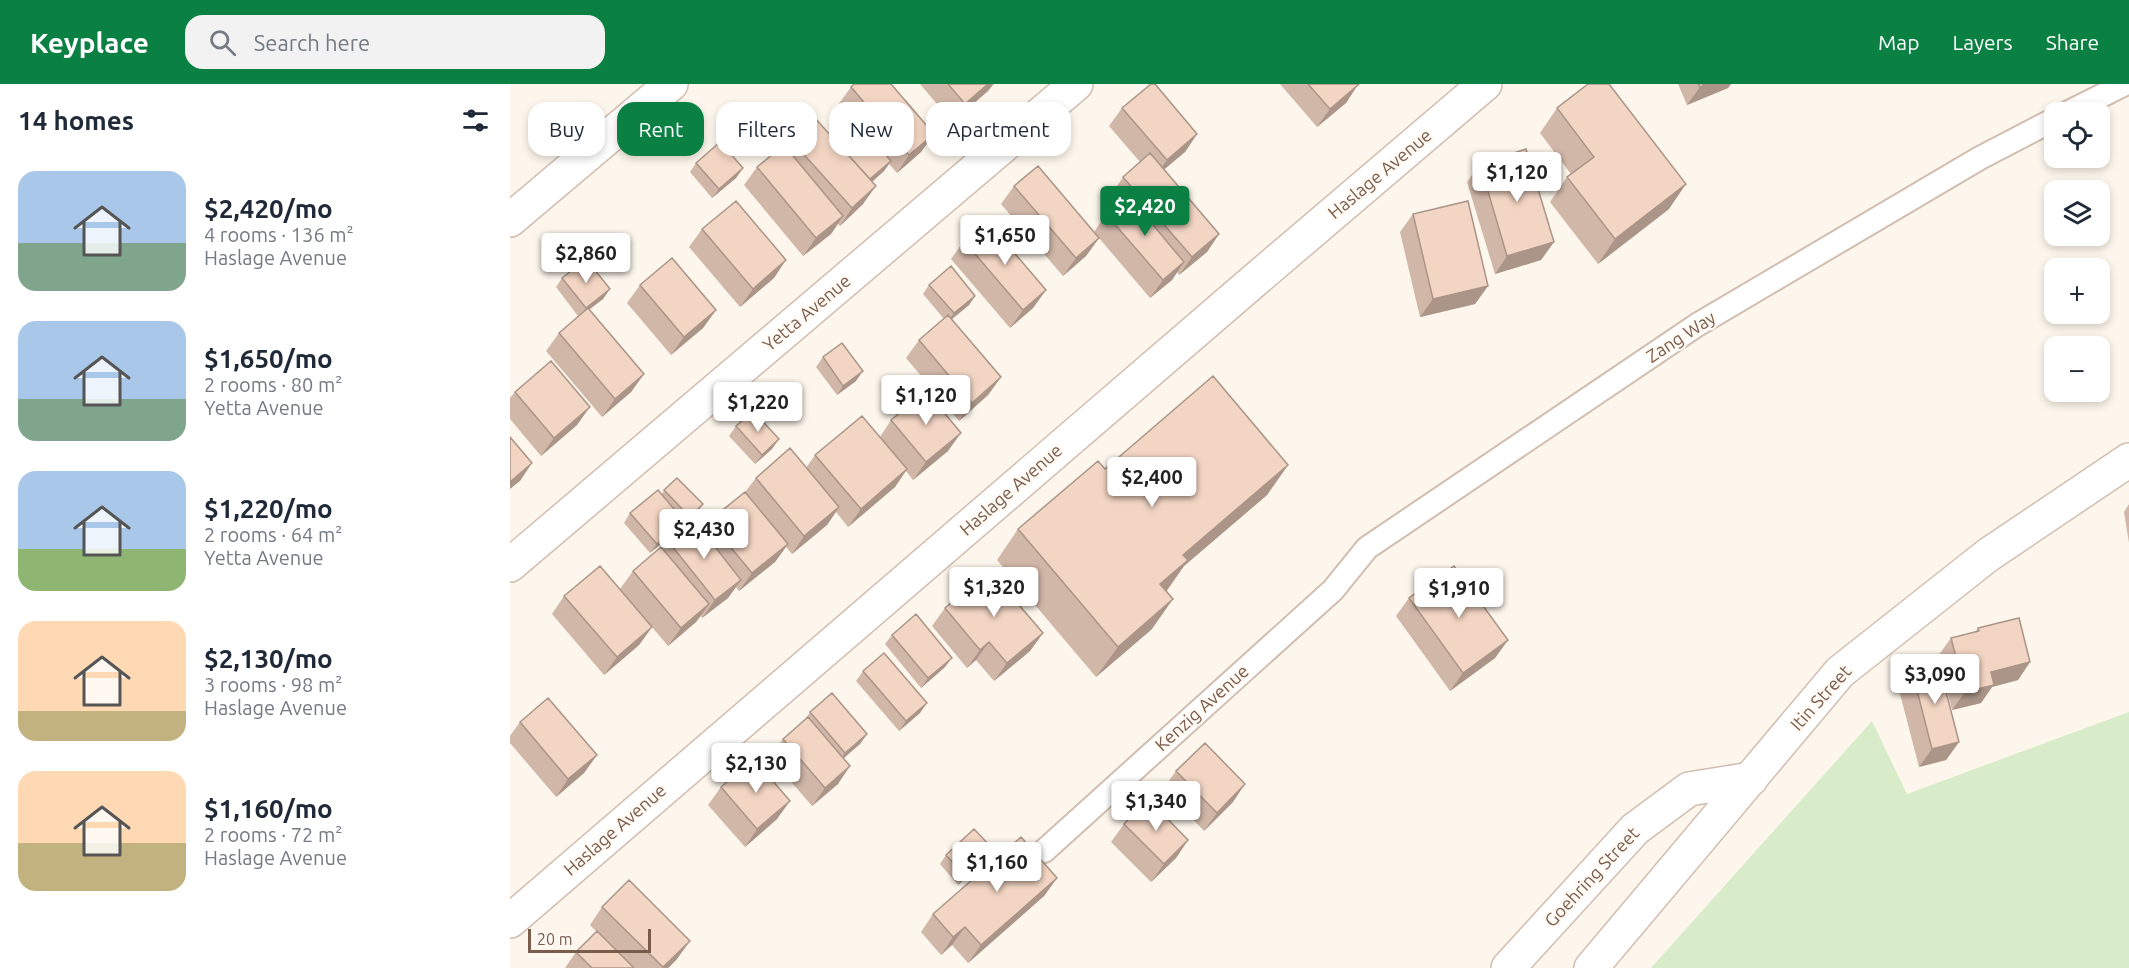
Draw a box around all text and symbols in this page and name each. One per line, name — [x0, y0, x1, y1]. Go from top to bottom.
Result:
search box — [185, 15, 605, 69]
icon: search — [206, 26, 239, 59]
text: Keyplace — [30, 27, 149, 58]
text: Search here — [254, 30, 370, 55]
text: Map — [1878, 30, 1919, 54]
text: Layers — [1952, 30, 2013, 54]
text: Share — [2046, 30, 2099, 54]
chip: Buy — [528, 102, 605, 156]
chip: Rent — [617, 102, 704, 156]
chip: Filters — [716, 102, 817, 156]
chip: New — [829, 102, 914, 156]
chip: Apartment — [926, 102, 1071, 156]
map controls — [2044, 102, 2110, 402]
button: locate — [2044, 102, 2110, 168]
icon: filters — [459, 104, 492, 137]
text: 14 homes — [18, 106, 134, 135]
street label: Haslage Avenue — [1324, 124, 1435, 222]
pin: $1,120 — [1468, 152, 1566, 203]
text: $1,120 — [1486, 160, 1548, 183]
button: layers — [2044, 180, 2110, 246]
pin: $2,420 — [1096, 186, 1194, 237]
text: $2,420/mo — [204, 194, 333, 223]
text: $2,420 — [1114, 194, 1176, 217]
icon: home — [66, 195, 138, 267]
pin: $1,650 — [956, 215, 1054, 266]
text: 4 rooms · 136 m² — [204, 223, 354, 246]
text: $1,650 — [974, 223, 1036, 246]
pin: $2,860 — [537, 233, 635, 284]
text: $2,860 — [555, 241, 617, 264]
text: Haslage Avenue — [204, 246, 347, 269]
button: + — [2044, 258, 2110, 324]
street label: Yetta Avenue — [759, 270, 854, 355]
street label: Zang Way — [1642, 306, 1719, 366]
button: − — [2044, 336, 2110, 402]
text: $1,650/mo — [204, 344, 333, 373]
icon: home — [66, 345, 138, 417]
text: 2 rooms · 80 m² — [204, 373, 342, 396]
pin: $1,120 — [877, 375, 975, 426]
pin: $1,220 — [709, 382, 807, 433]
text: $1,120 — [895, 383, 957, 406]
text: $1,220 — [727, 390, 789, 413]
text: Yetta Avenue — [204, 396, 324, 419]
street label: Haslage Avenue — [955, 439, 1065, 539]
pin: $2,400 — [1103, 457, 1201, 508]
text: $2,400 — [1121, 465, 1183, 488]
text: $1,220/mo — [204, 494, 333, 523]
icon: home — [66, 495, 138, 567]
pin: $2,430 — [655, 509, 753, 560]
text: $2,430 — [673, 517, 735, 540]
text: 2 rooms · 64 m² — [204, 523, 342, 546]
text: Yetta Avenue — [204, 546, 324, 569]
pin: $1,320 — [945, 567, 1043, 618]
pin: $1,910 — [1410, 568, 1508, 619]
text: $1,320 — [963, 575, 1025, 598]
text: $1,910 — [1428, 576, 1490, 599]
text: $2,130/mo — [204, 644, 333, 673]
icon: home — [66, 645, 138, 717]
pin: $3,090 — [1886, 654, 1984, 705]
street label: Kenzig Avenue — [1151, 660, 1252, 754]
street label: Itin Street — [1786, 661, 1855, 734]
text: $3,090 — [1904, 662, 1966, 685]
text: 3 rooms · 98 m² — [204, 673, 342, 696]
text: Haslage Avenue — [204, 696, 347, 719]
pin: $2,130 — [707, 743, 805, 794]
text: $2,130 — [725, 751, 787, 774]
street label: Haslage Avenue — [559, 779, 669, 879]
pin: $1,340 — [1107, 781, 1205, 832]
text: $1,340 — [1125, 789, 1187, 812]
text: $1,160/mo — [204, 794, 333, 823]
icon: home — [66, 795, 138, 867]
street label: Goehring Street — [1540, 822, 1643, 930]
text: 2 rooms · 72 m² — [204, 823, 342, 846]
pin: $1,160 — [948, 842, 1046, 893]
text: Haslage Avenue — [204, 846, 347, 869]
text: $1,160 — [966, 850, 1028, 873]
scale bar — [528, 926, 651, 954]
text: 20 m — [537, 930, 573, 948]

